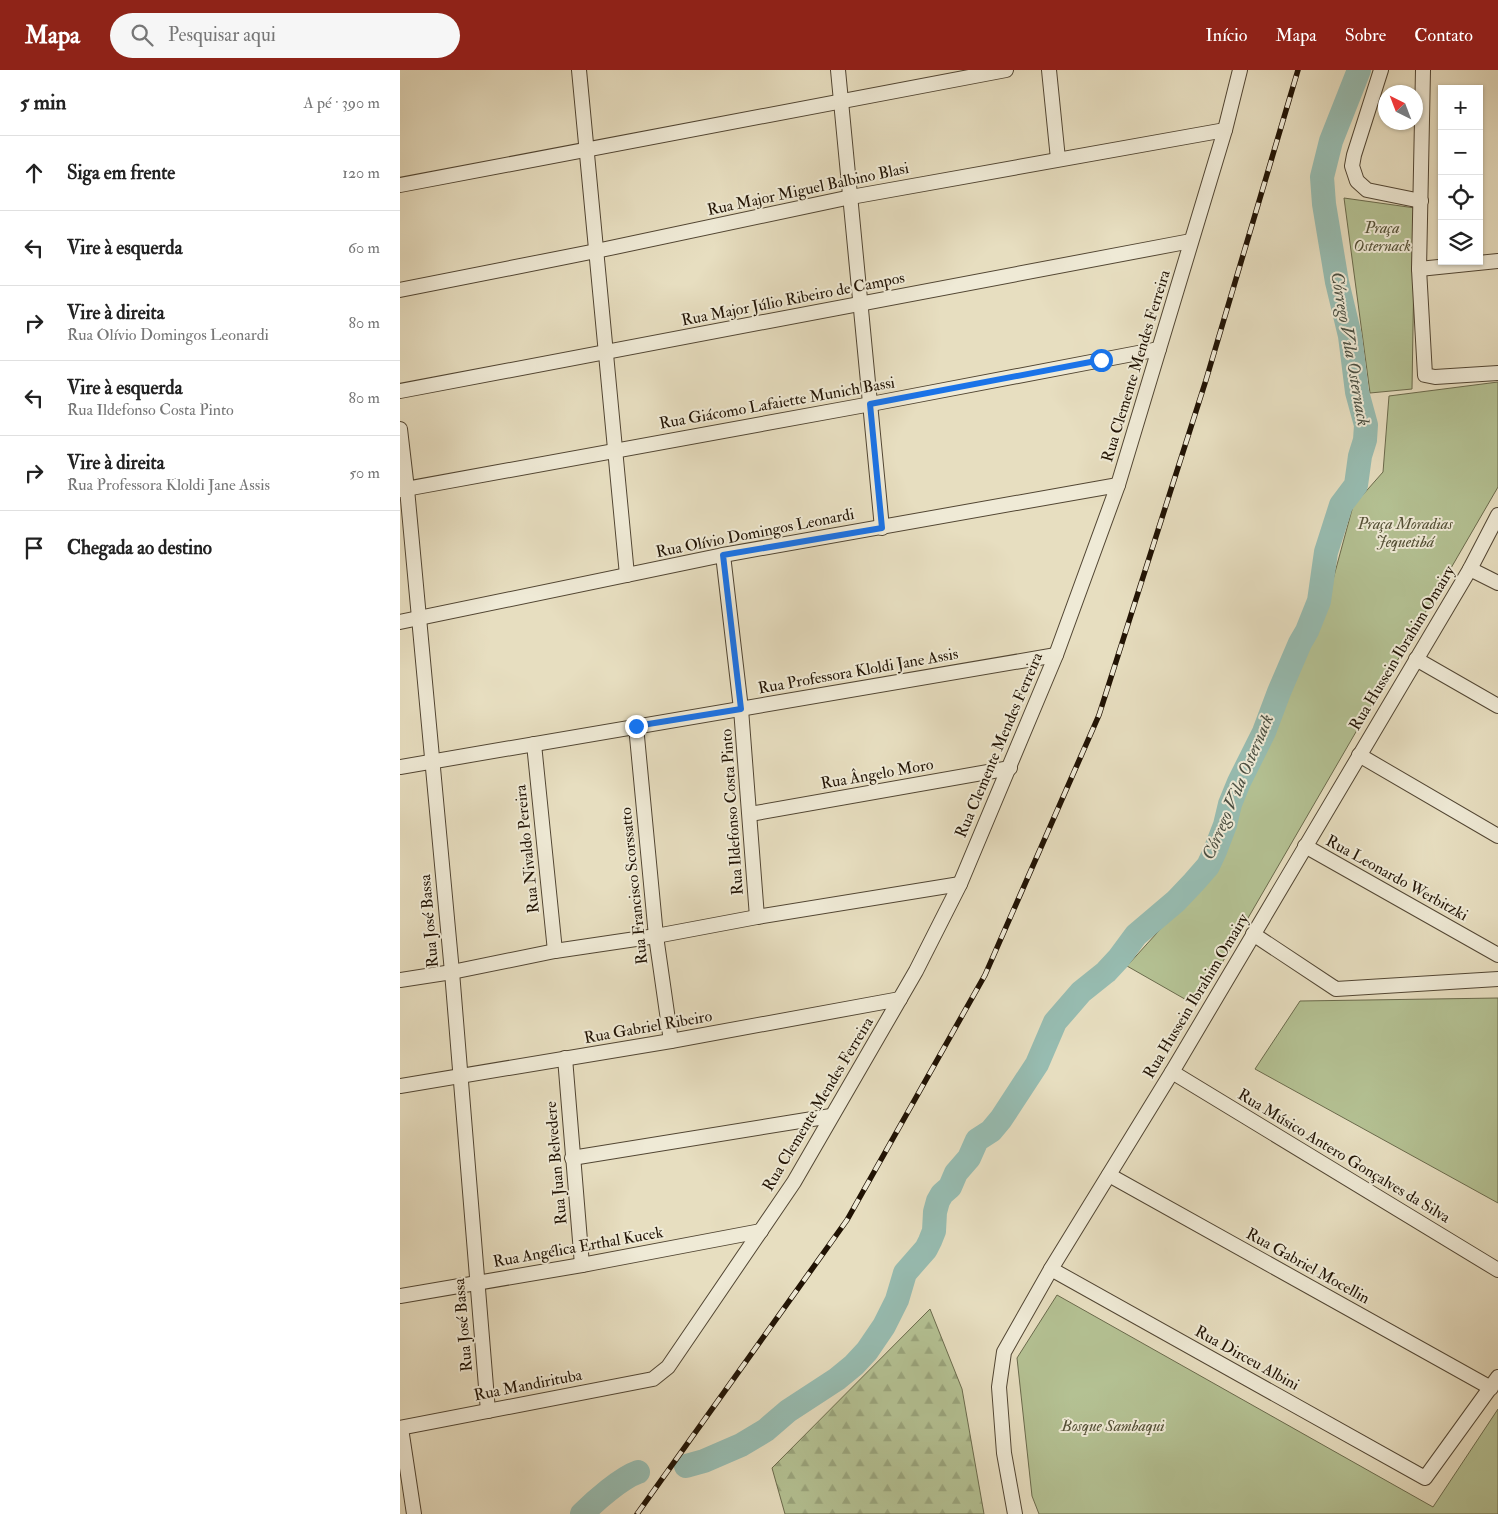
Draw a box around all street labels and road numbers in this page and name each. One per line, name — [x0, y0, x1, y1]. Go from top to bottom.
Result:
street label: Rua Major Miguel Balbino Blasi — [705, 158, 911, 220]
street label: Rua Clemente Mendes Ferreira — [1097, 267, 1175, 464]
street label: Rua Major Júlio Ribeiro de Campos — [680, 268, 907, 331]
street label: Rua Giácomo Lafaiette Munich Bassi — [658, 372, 896, 434]
street label: Rua Olívio Domingos Leonardi — [654, 504, 856, 562]
street label: Rua Hussein Ibrahim Omairy — [1345, 561, 1460, 734]
street label: Rua Professora Kloldi Jane Assis — [756, 644, 960, 699]
street label: Rua Clemente Mendes Ferreira — [951, 649, 1047, 841]
street label: Rua Ildefonso Costa Pinto — [716, 728, 748, 896]
street label: Rua Ângelo Moro — [819, 754, 935, 794]
street label: Rua Nivaldo Pereira — [510, 783, 544, 914]
street label: Rua Francisco Scorssatto — [616, 806, 652, 966]
street label: Rua Leonardo Werbitzki — [1322, 831, 1472, 925]
street label: Rua José Bassa — [415, 873, 444, 968]
street label: Rua Hussein Ibrahim Omairy — [1139, 909, 1254, 1082]
street label: Rua Gabriel Ribeiro — [582, 1006, 714, 1048]
street label: Rua Clemente Mendes Ferreira — [758, 1013, 878, 1195]
street label: Rua Músico Antero Gonçalves da Silva — [1234, 1084, 1454, 1228]
street label: Rua Juan Belvedere — [541, 1100, 572, 1226]
street label: Rua Angélica Erthal Kucek — [491, 1222, 665, 1272]
street label: Rua Gabriel Mocellin — [1243, 1224, 1373, 1308]
street label: Rua José Bassa — [449, 1277, 478, 1372]
street label: Rua Dirceu Albini — [1191, 1321, 1303, 1395]
street label: Rua Mandirituba — [472, 1365, 584, 1405]

